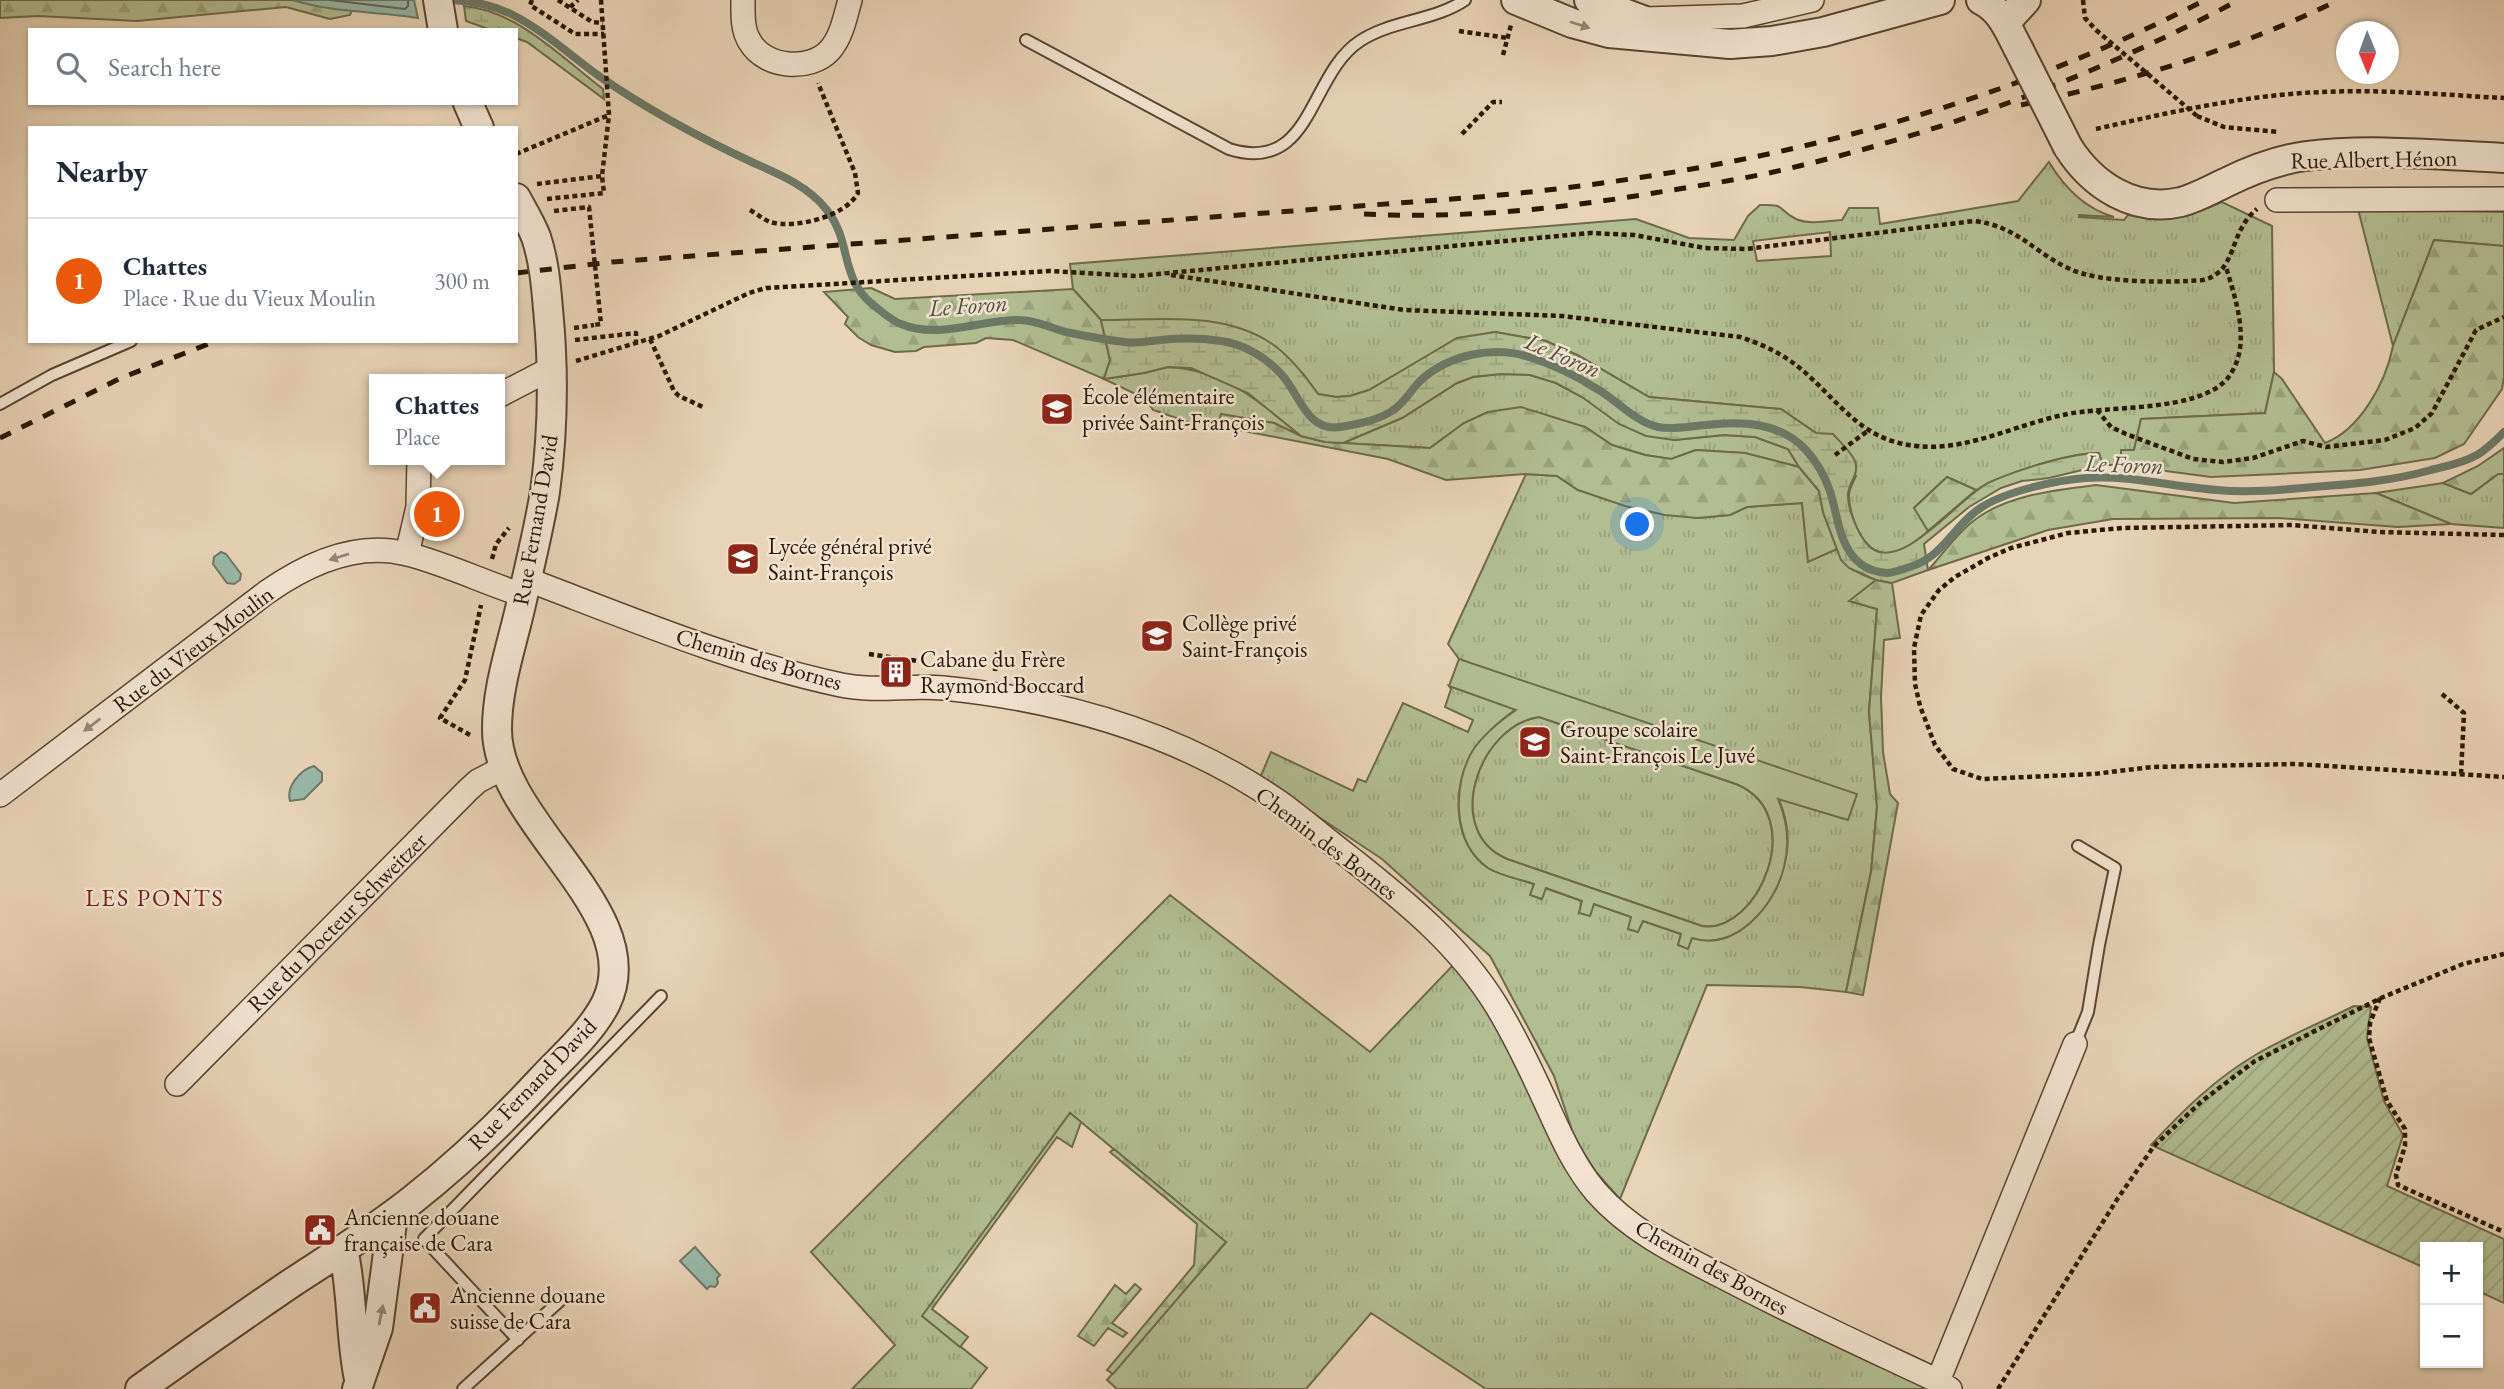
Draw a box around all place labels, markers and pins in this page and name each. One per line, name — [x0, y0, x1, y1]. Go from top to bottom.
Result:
place label: École élémentaire privée Saint-François — [1082, 381, 1264, 437]
school or university icon: École élémentaire privée Saint-François — [1038, 390, 1076, 428]
pin: 1 — [414, 488, 460, 540]
place label: Lycée général privé Saint-François — [768, 531, 932, 587]
school or university icon: Lycée général privé Saint-François — [724, 540, 762, 578]
place label: Collège privé Saint-François — [1182, 608, 1307, 664]
school or university icon: Collège privé Saint-François — [1138, 617, 1176, 655]
place label: Cabane du Frère Raymond Boccard — [920, 644, 1085, 700]
building icon: Cabane du Frère Raymond Boccard — [877, 653, 915, 691]
place label: Groupe scolaire Saint-François Le Juvé — [1560, 714, 1755, 770]
school or university icon: Groupe scolaire Saint-François Le Juvé — [1516, 723, 1554, 761]
place label: Ancienne douane française de Cara — [343, 1202, 499, 1258]
public building icon: Ancienne douane française de Cara — [301, 1211, 339, 1249]
place label: Ancienne douane suisse de Cara — [449, 1280, 605, 1336]
public building icon: Ancienne douane suisse de Cara — [406, 1289, 444, 1327]

